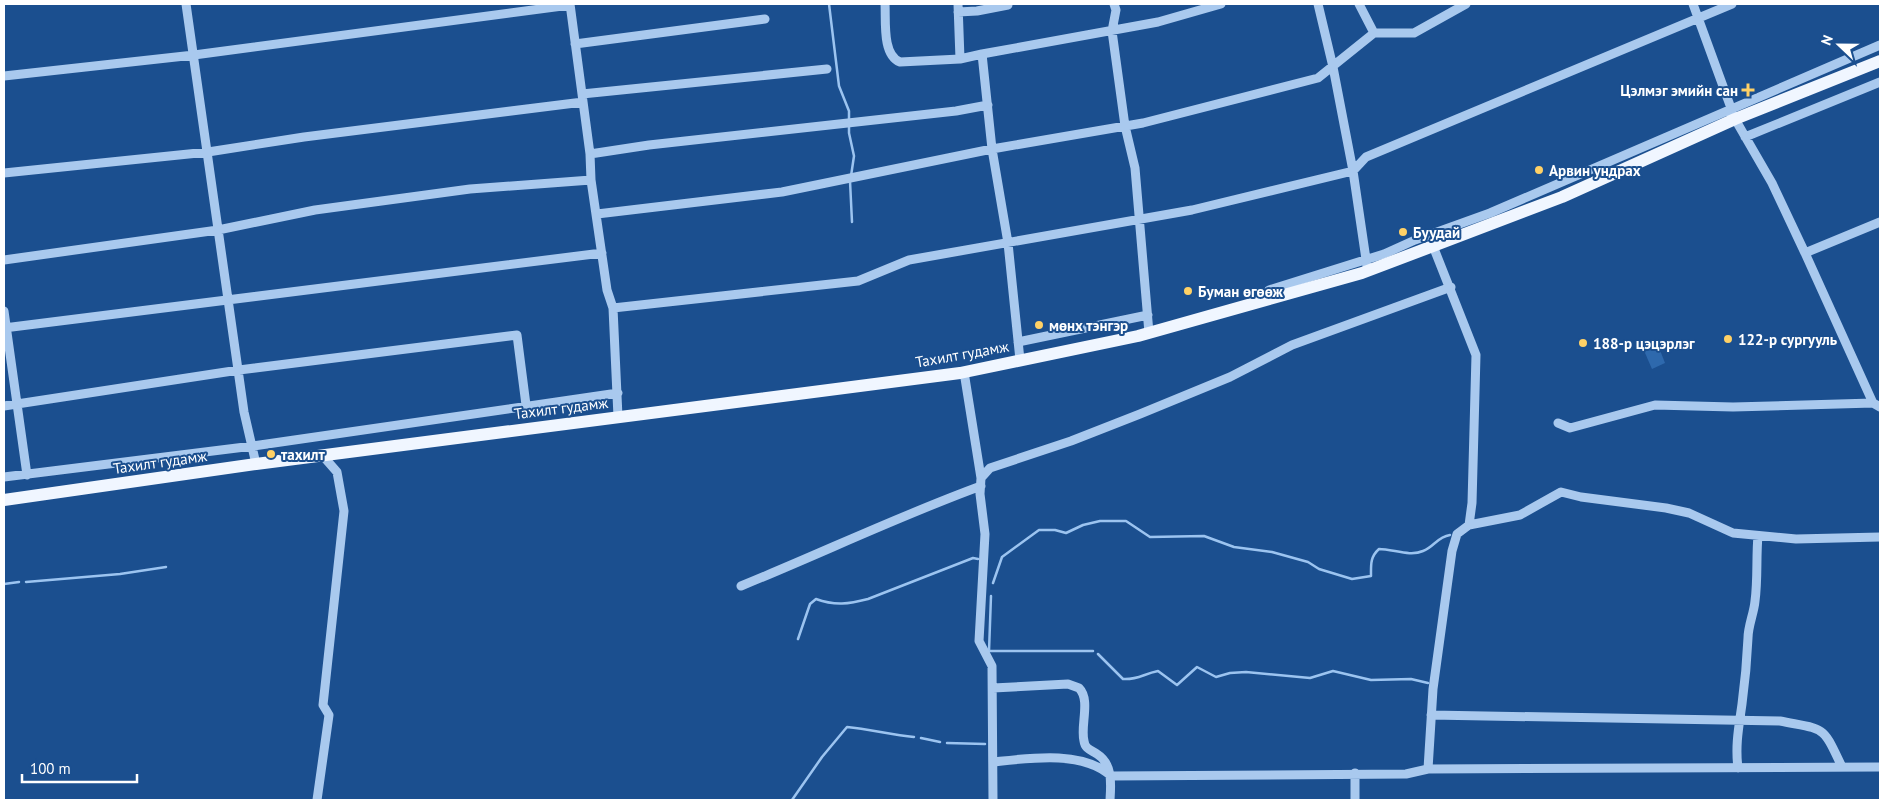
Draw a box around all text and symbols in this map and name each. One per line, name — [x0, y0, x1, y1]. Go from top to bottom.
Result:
north arrow — [1814, 20, 1864, 70]
text: N — [1817, 32, 1837, 48]
place label: Цэлмэг эмийн сан — [1620, 81, 1738, 100]
marker: Цэлмэг эмийн сан — [1742, 84, 1754, 96]
place label: Арвин ундрах — [1549, 161, 1641, 180]
marker: Арвин ундрах — [1533, 164, 1545, 176]
place label: Буудай — [1413, 223, 1460, 242]
marker: Буудай — [1397, 226, 1409, 238]
place label: Буман өгөөж — [1198, 282, 1284, 301]
marker: Буман өгөөж — [1182, 285, 1194, 297]
place label: мөнх тэнгэр — [1049, 316, 1128, 335]
marker: мөнх тэнгэр — [1033, 319, 1045, 331]
place label: 122-р сургууль — [1738, 330, 1838, 349]
marker: 122-р сургууль — [1722, 333, 1734, 345]
place label: 188-р цэцэрлэг — [1593, 334, 1695, 353]
street label: Тахилт гудамж — [914, 336, 1010, 372]
marker: 188-р цэцэрлэг — [1577, 337, 1589, 349]
street label: Тахилт гудамж — [513, 393, 609, 423]
place label: тахилт — [281, 445, 325, 464]
street label: Тахилт гудамж — [112, 446, 208, 478]
marker: тахилт — [265, 448, 277, 460]
scale bar — [22, 752, 138, 784]
text: 100 m — [30, 759, 71, 778]

